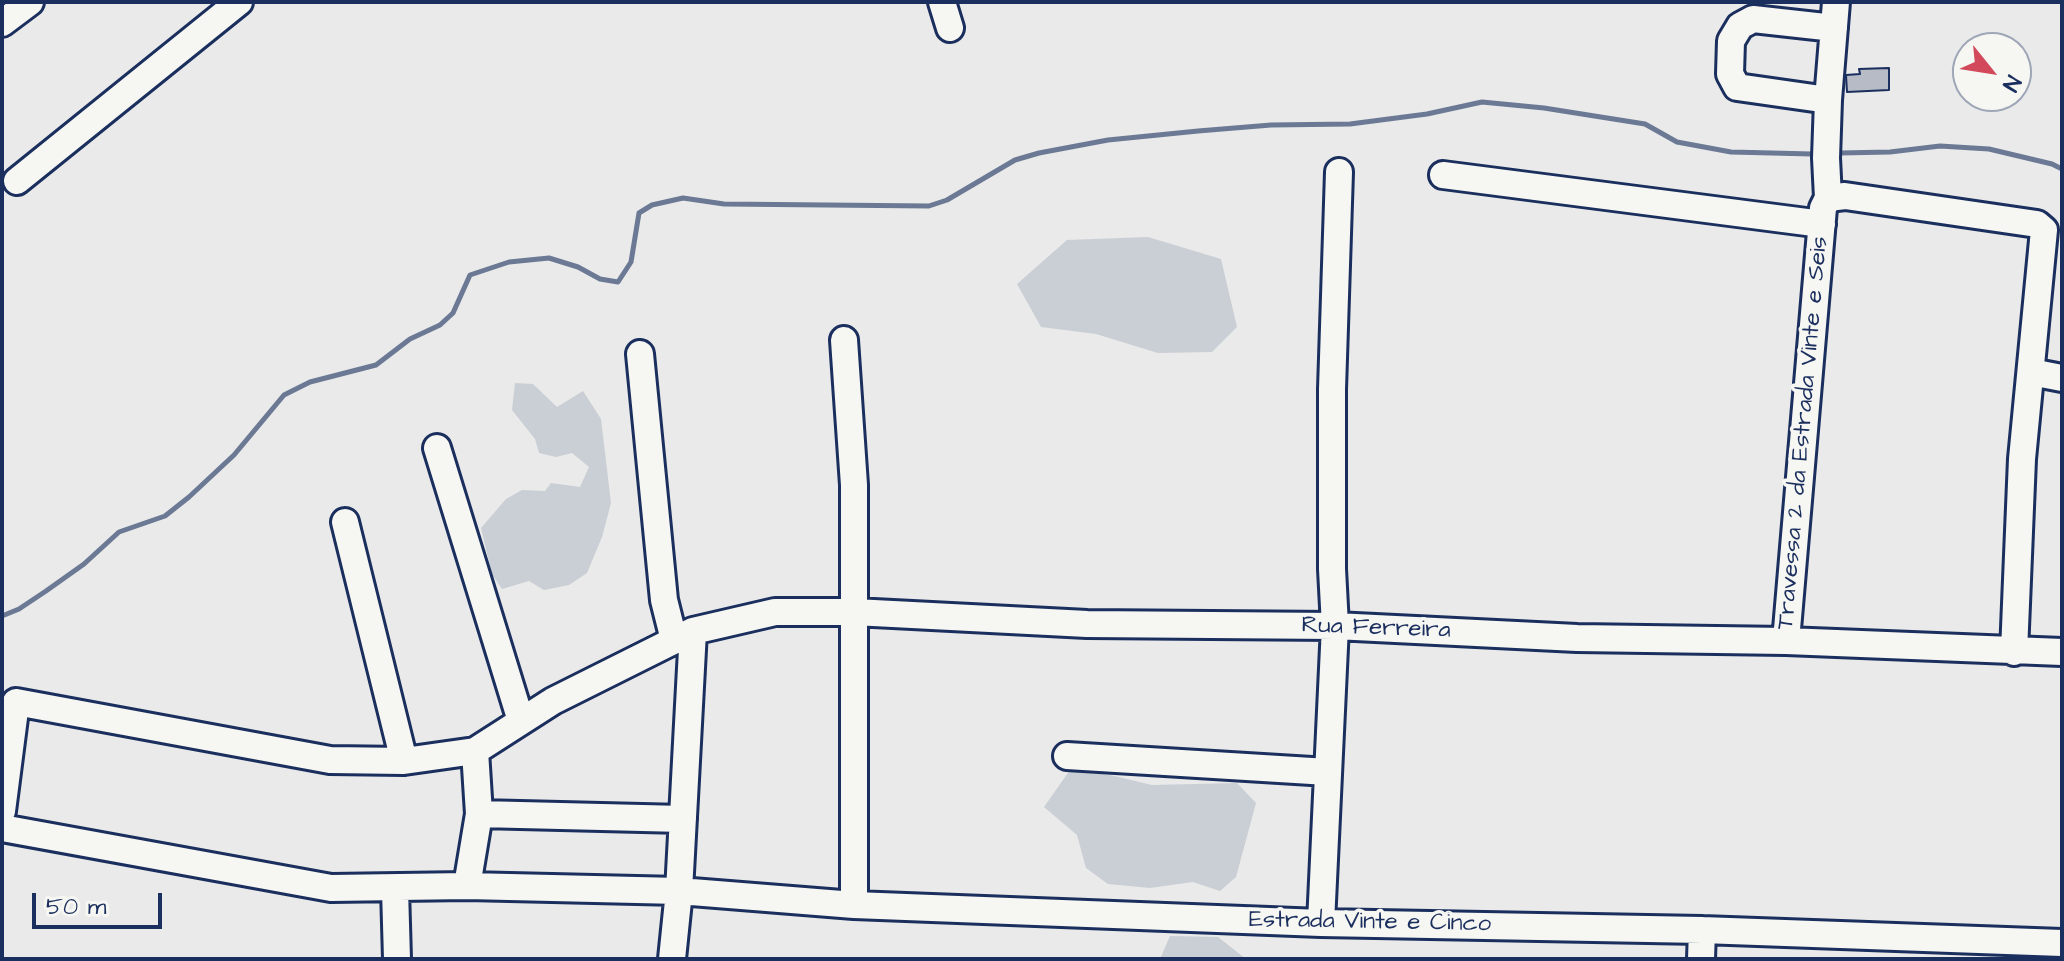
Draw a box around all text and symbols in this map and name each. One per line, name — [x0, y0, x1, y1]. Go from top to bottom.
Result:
north arrow — [1952, 32, 2032, 112]
text: N — [1995, 70, 2028, 97]
street label: Travessa 2 da Estrada Vinte e Seis — [1772, 235, 1836, 631]
street label: Rua Ferreira — [1301, 612, 1451, 646]
scale bar — [36, 877, 166, 927]
text: 50 m — [46, 890, 106, 924]
street label: Estrada Vinte e Cinco — [1249, 906, 1491, 940]

